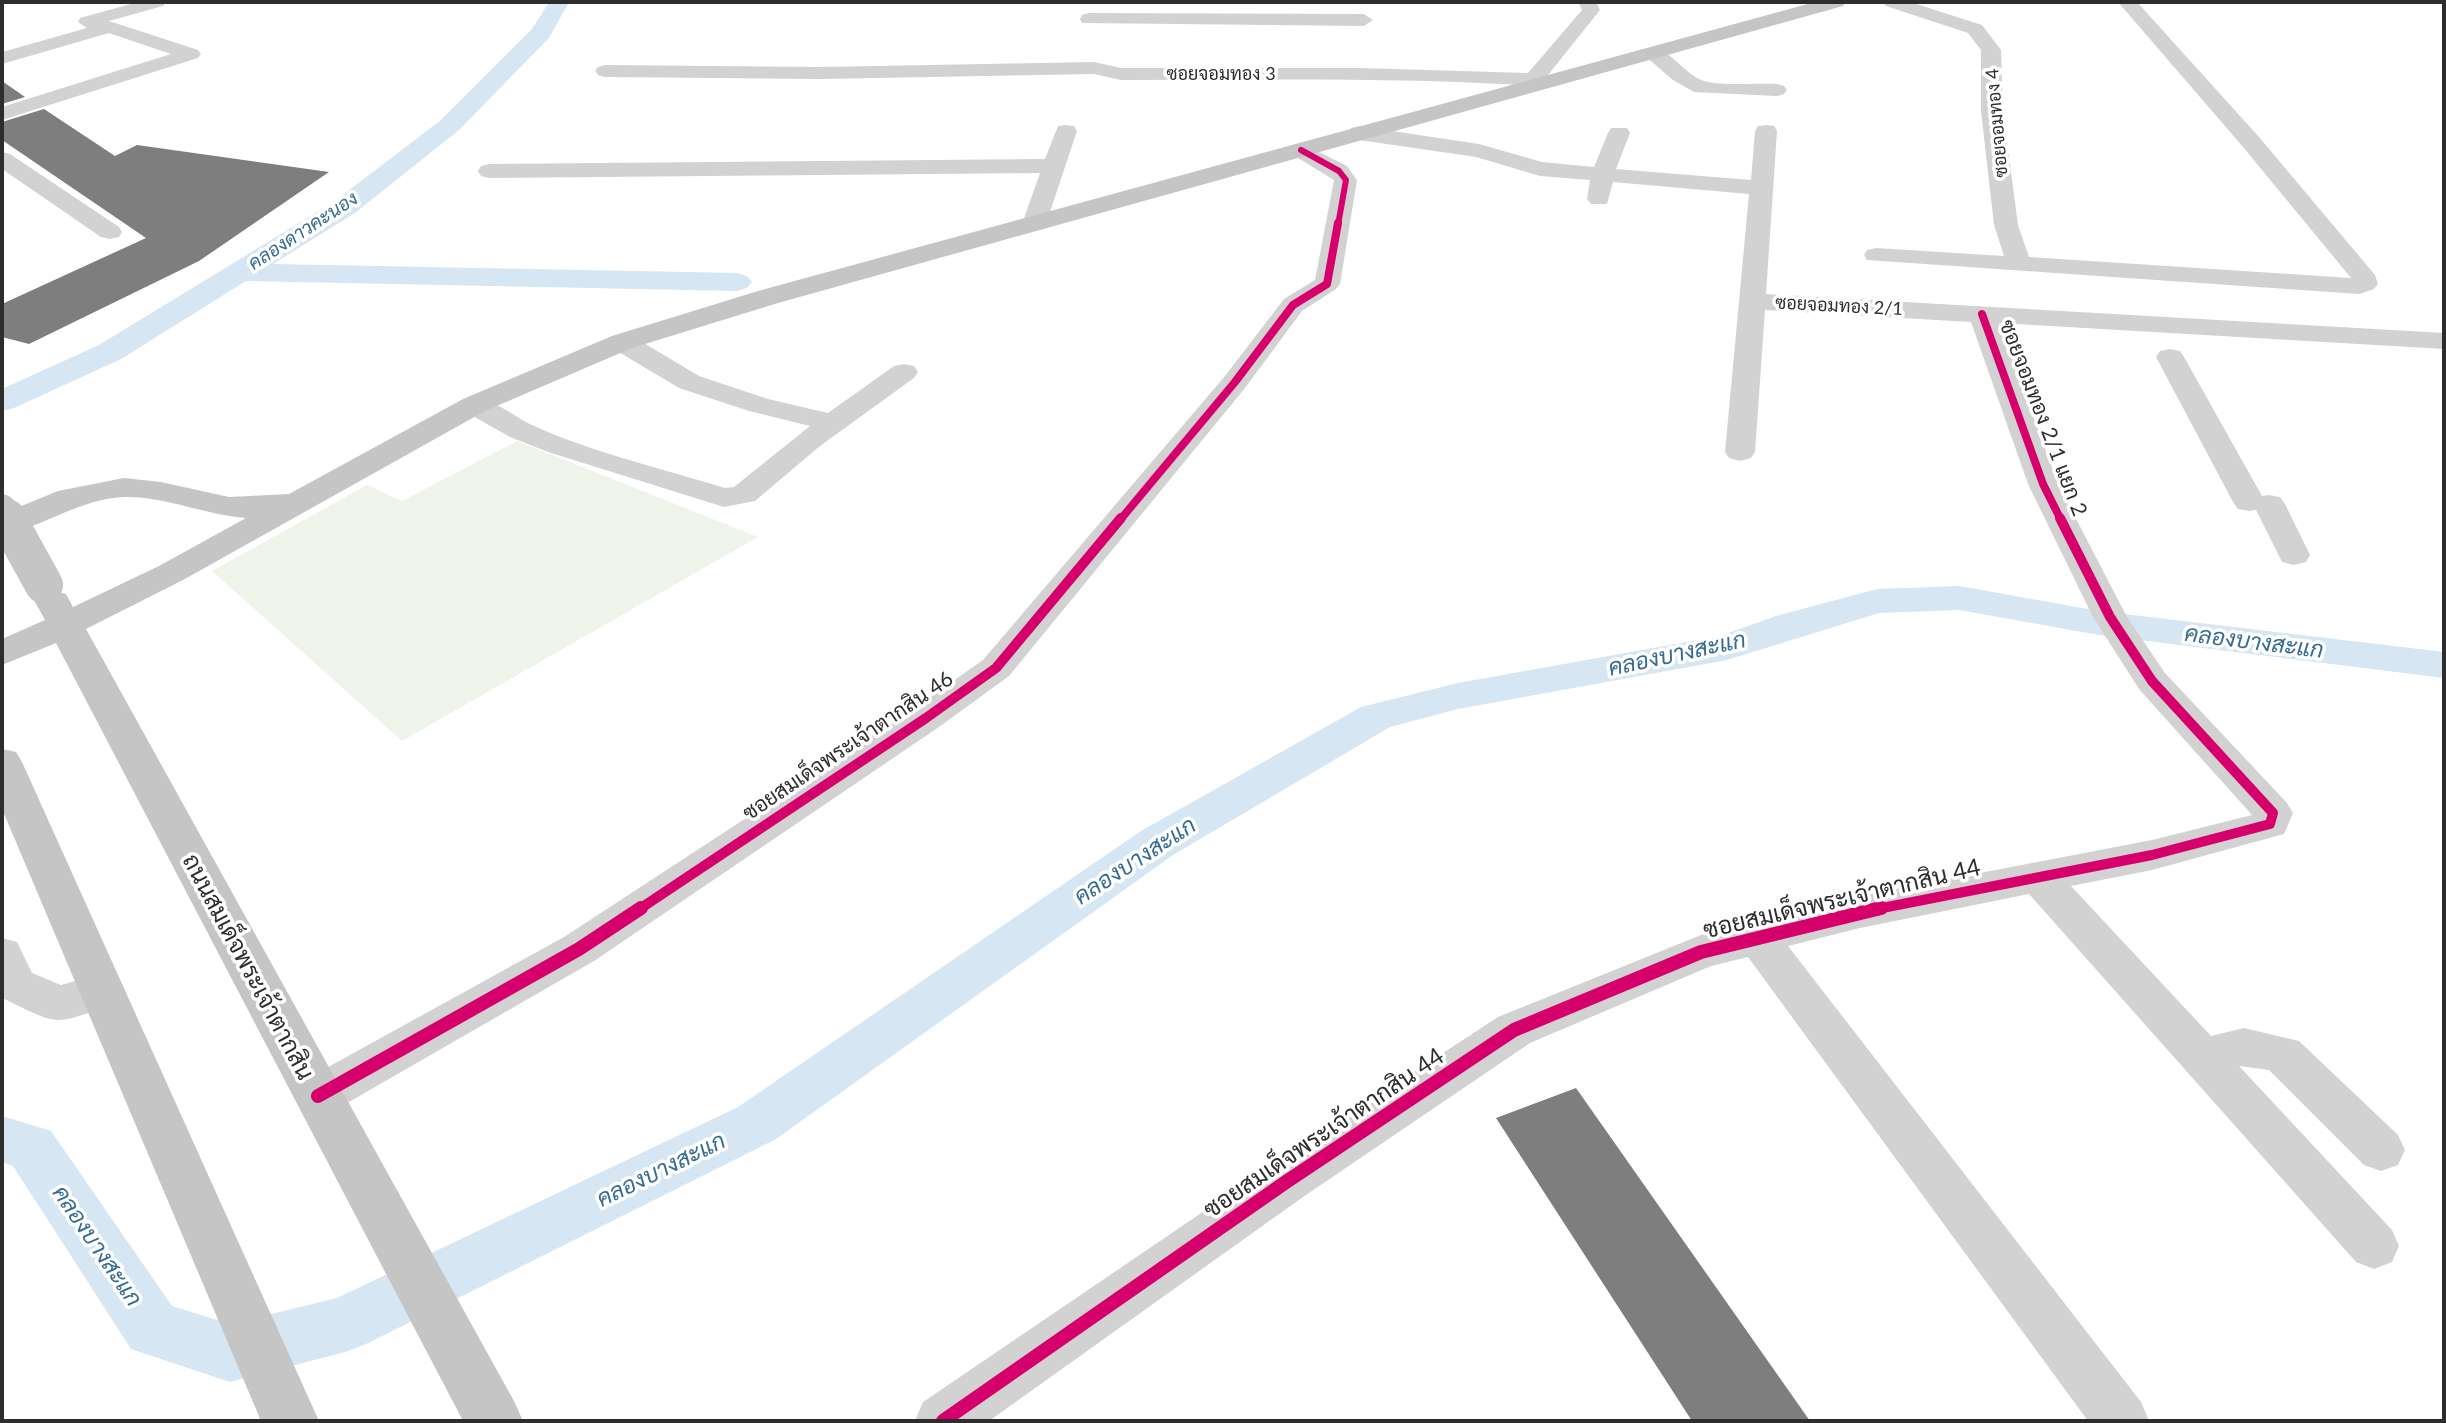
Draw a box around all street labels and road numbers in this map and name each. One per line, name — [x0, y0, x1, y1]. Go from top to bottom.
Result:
street label: ซอยจอมทอง 3 — [1166, 63, 1276, 85]
street label: ซอยจอมทอง 4 — [1981, 68, 2013, 178]
street label: ซอยจอมทอง 2/1 — [1775, 292, 1903, 320]
street label: ซอยจอมทอง 2/1 แยก 2 — [1994, 316, 2092, 520]
street label: ซอยสมเด็จพระเจ้าตากสิน 46 — [738, 666, 958, 826]
street label: ถนนสมเด็จพระเจ้าตากสิน — [176, 849, 320, 1085]
street label: ซอยสมเด็จพระเจ้าตากสิน 44 — [1701, 853, 1983, 945]
street label: ซอยสมเด็จพระเจ้าตากสิน 44 — [1198, 1042, 1450, 1224]

